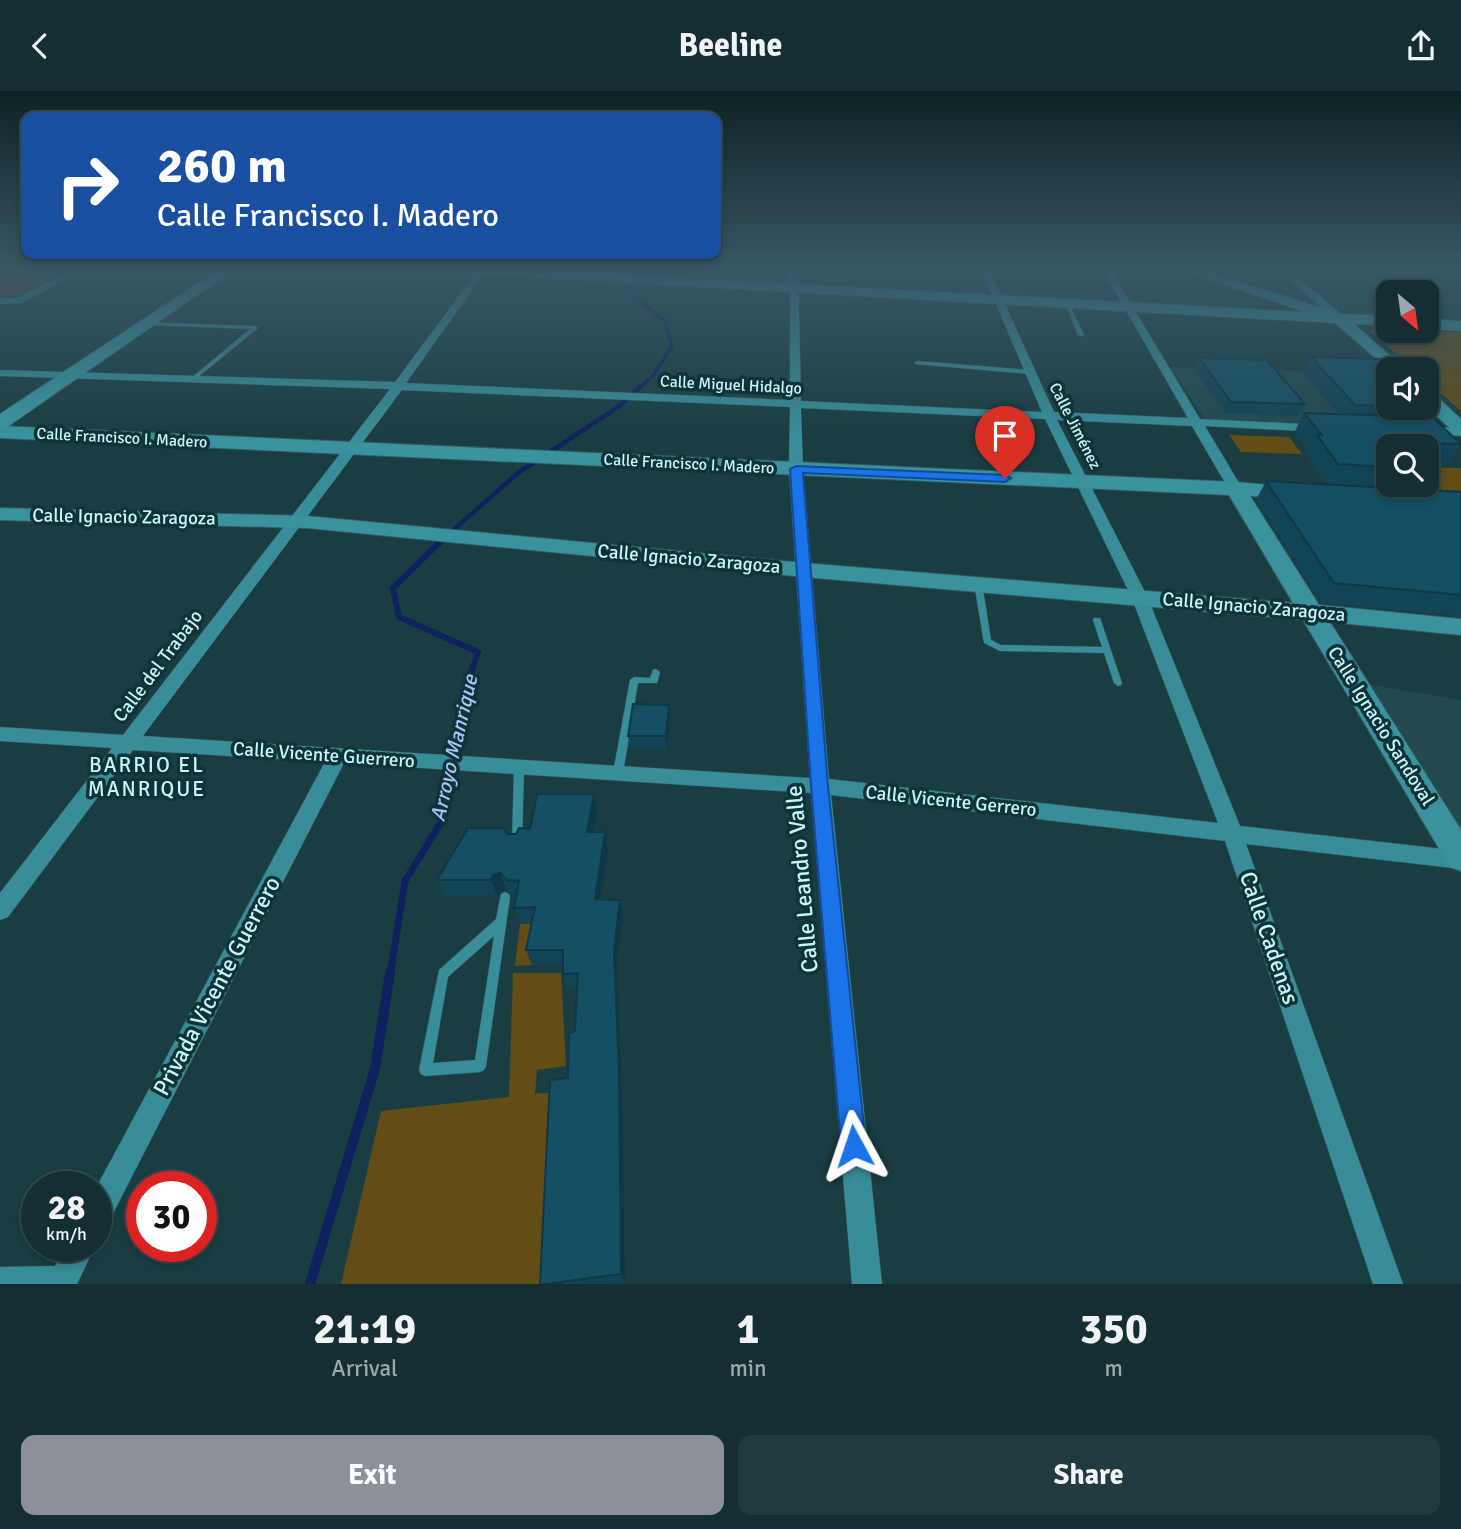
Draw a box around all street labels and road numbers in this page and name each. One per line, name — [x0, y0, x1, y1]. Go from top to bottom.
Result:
street label: Calle Miguel Hidalgo — [660, 371, 802, 399]
street label: Calle Jiménez — [1045, 379, 1105, 473]
street label: Calle Francisco I. Madero — [36, 424, 208, 452]
street label: Calle Francisco I. Madero — [603, 450, 775, 478]
street label: Calle Ignacio Zaragoza — [32, 503, 216, 531]
street label: Calle Ignacio Zaragoza — [597, 539, 781, 579]
street label: Calle Ignacio Zaragoza — [1162, 587, 1346, 627]
street label: Calle del Trabajo — [108, 605, 208, 727]
street label: Calle Ignacio Sandoval — [1322, 642, 1440, 810]
street label: Calle Vicente Guerrero — [232, 737, 416, 773]
street label: Calle Vicente Gerrero — [864, 780, 1038, 822]
street label: Calle Leandro Valle — [779, 784, 825, 974]
street label: Calle Cadenas — [1233, 868, 1305, 1008]
street label: Privada Vicente Guerrero — [147, 872, 287, 1100]

